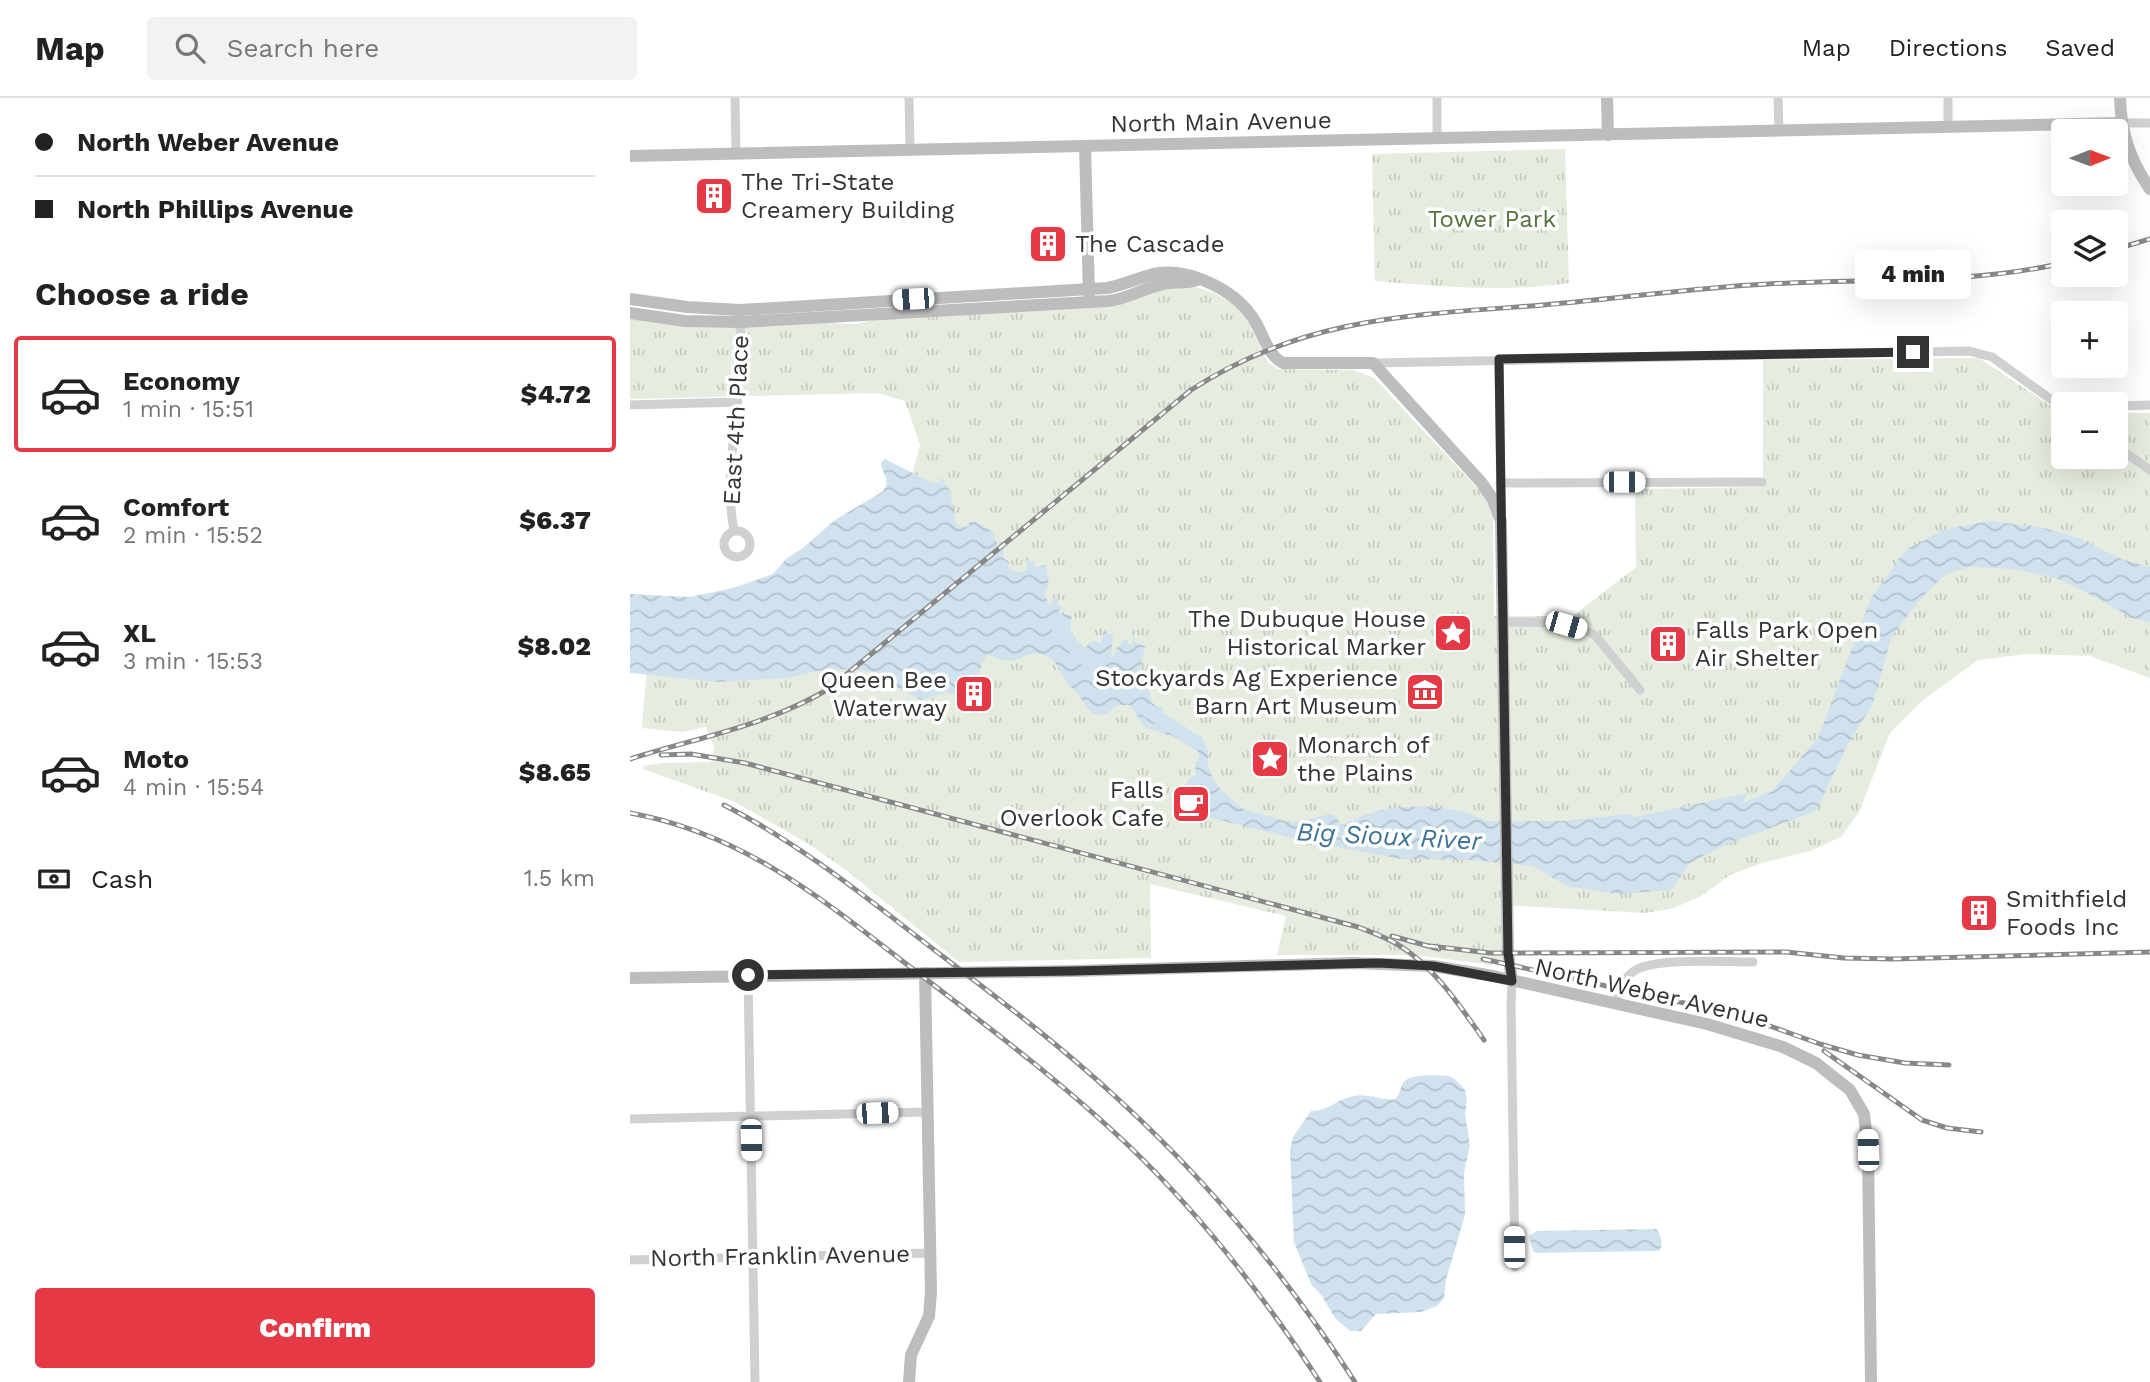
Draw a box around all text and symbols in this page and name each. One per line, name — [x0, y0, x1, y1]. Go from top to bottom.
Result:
search box — [147, 17, 637, 80]
text: Map — [35, 29, 105, 68]
icon: search — [171, 29, 209, 67]
text: Search here — [227, 33, 379, 63]
text: Map — [1802, 34, 1851, 62]
text: Directions — [1889, 34, 2007, 62]
text: Saved — [2045, 34, 2115, 62]
street label: North Main Avenue — [1110, 106, 1332, 138]
north arrow — [2051, 119, 2128, 196]
map controls — [2051, 119, 2128, 469]
text: North Weber Avenue — [77, 127, 339, 157]
place label: The Tri-State Creamery Building — [741, 168, 954, 224]
building icon: The Tri-State Creamery Building — [693, 175, 735, 217]
text: North Phillips Avenue — [77, 194, 354, 224]
park label: Tower Park — [1428, 205, 1557, 233]
button: layers — [2051, 210, 2128, 287]
building icon: The Cascade — [1027, 223, 1069, 265]
place label: The Cascade — [1075, 230, 1225, 258]
callout: 4 min — [1855, 250, 1971, 300]
text: 4 min — [1881, 261, 1945, 288]
text: Choose a ride — [35, 275, 249, 313]
car — [892, 287, 935, 311]
button: + — [2051, 301, 2128, 378]
street label: East 4th Place — [718, 334, 754, 506]
route end — [1897, 336, 1929, 368]
icon: car — [39, 363, 102, 426]
text: Economy — [123, 366, 240, 396]
text: $4.72 — [521, 379, 591, 409]
button: − — [2051, 392, 2128, 469]
text: 1 min · 15:51 — [123, 396, 254, 423]
car — [1604, 472, 1646, 493]
icon: car — [39, 489, 102, 552]
text: Comfort — [123, 492, 229, 522]
text: $6.37 — [519, 505, 591, 535]
text: 2 min · 15:52 — [123, 522, 263, 549]
place label: The Dubuque House Historical Marker — [1188, 605, 1426, 661]
car — [1543, 609, 1590, 641]
place icon: The Dubuque House Historical Marker — [1432, 612, 1474, 654]
icon: car — [39, 615, 102, 678]
place label: Falls Park Open Air Shelter — [1695, 616, 1878, 672]
text: XL — [123, 618, 156, 648]
building icon: Falls Park Open Air Shelter — [1647, 623, 1689, 665]
text: $8.02 — [518, 631, 591, 661]
text: 3 min · 15:53 — [123, 648, 263, 675]
place label: Stockyards Ag Experience Barn Art Museum — [1095, 664, 1398, 720]
place label: Queen Bee Waterway — [820, 666, 948, 722]
museum icon: Stockyards Ag Experience Barn Art Museum — [1404, 671, 1446, 713]
building icon: Queen Bee Waterway — [953, 673, 995, 715]
place label: Monarch of the Plains — [1297, 731, 1430, 787]
place icon: Monarch of the Plains — [1249, 738, 1291, 780]
icon: car — [39, 741, 102, 804]
text: Moto — [123, 744, 189, 774]
text: $8.65 — [519, 757, 591, 787]
text: 4 min · 15:54 — [123, 774, 264, 801]
place label: Falls Overlook Cafe — [1000, 776, 1164, 832]
cafe icon: Falls Overlook Cafe — [1170, 783, 1212, 825]
water label: Big Sioux River — [1296, 816, 1483, 856]
icon: cash — [35, 860, 73, 898]
text: Cash — [91, 864, 153, 894]
text: 1.5 km — [524, 865, 595, 892]
place label: Smithfield Foods Inc — [2006, 885, 2127, 941]
building icon: Smithfield Foods Inc — [1958, 892, 2000, 934]
street label: North Weber Avenue — [1532, 952, 1772, 1034]
route start — [732, 959, 764, 991]
car — [856, 1102, 899, 1124]
car — [741, 1119, 762, 1161]
car — [1857, 1129, 1880, 1171]
car — [1504, 1226, 1525, 1268]
street label: North Franklin Avenue — [650, 1240, 910, 1272]
button: Confirm — [35, 1288, 595, 1368]

